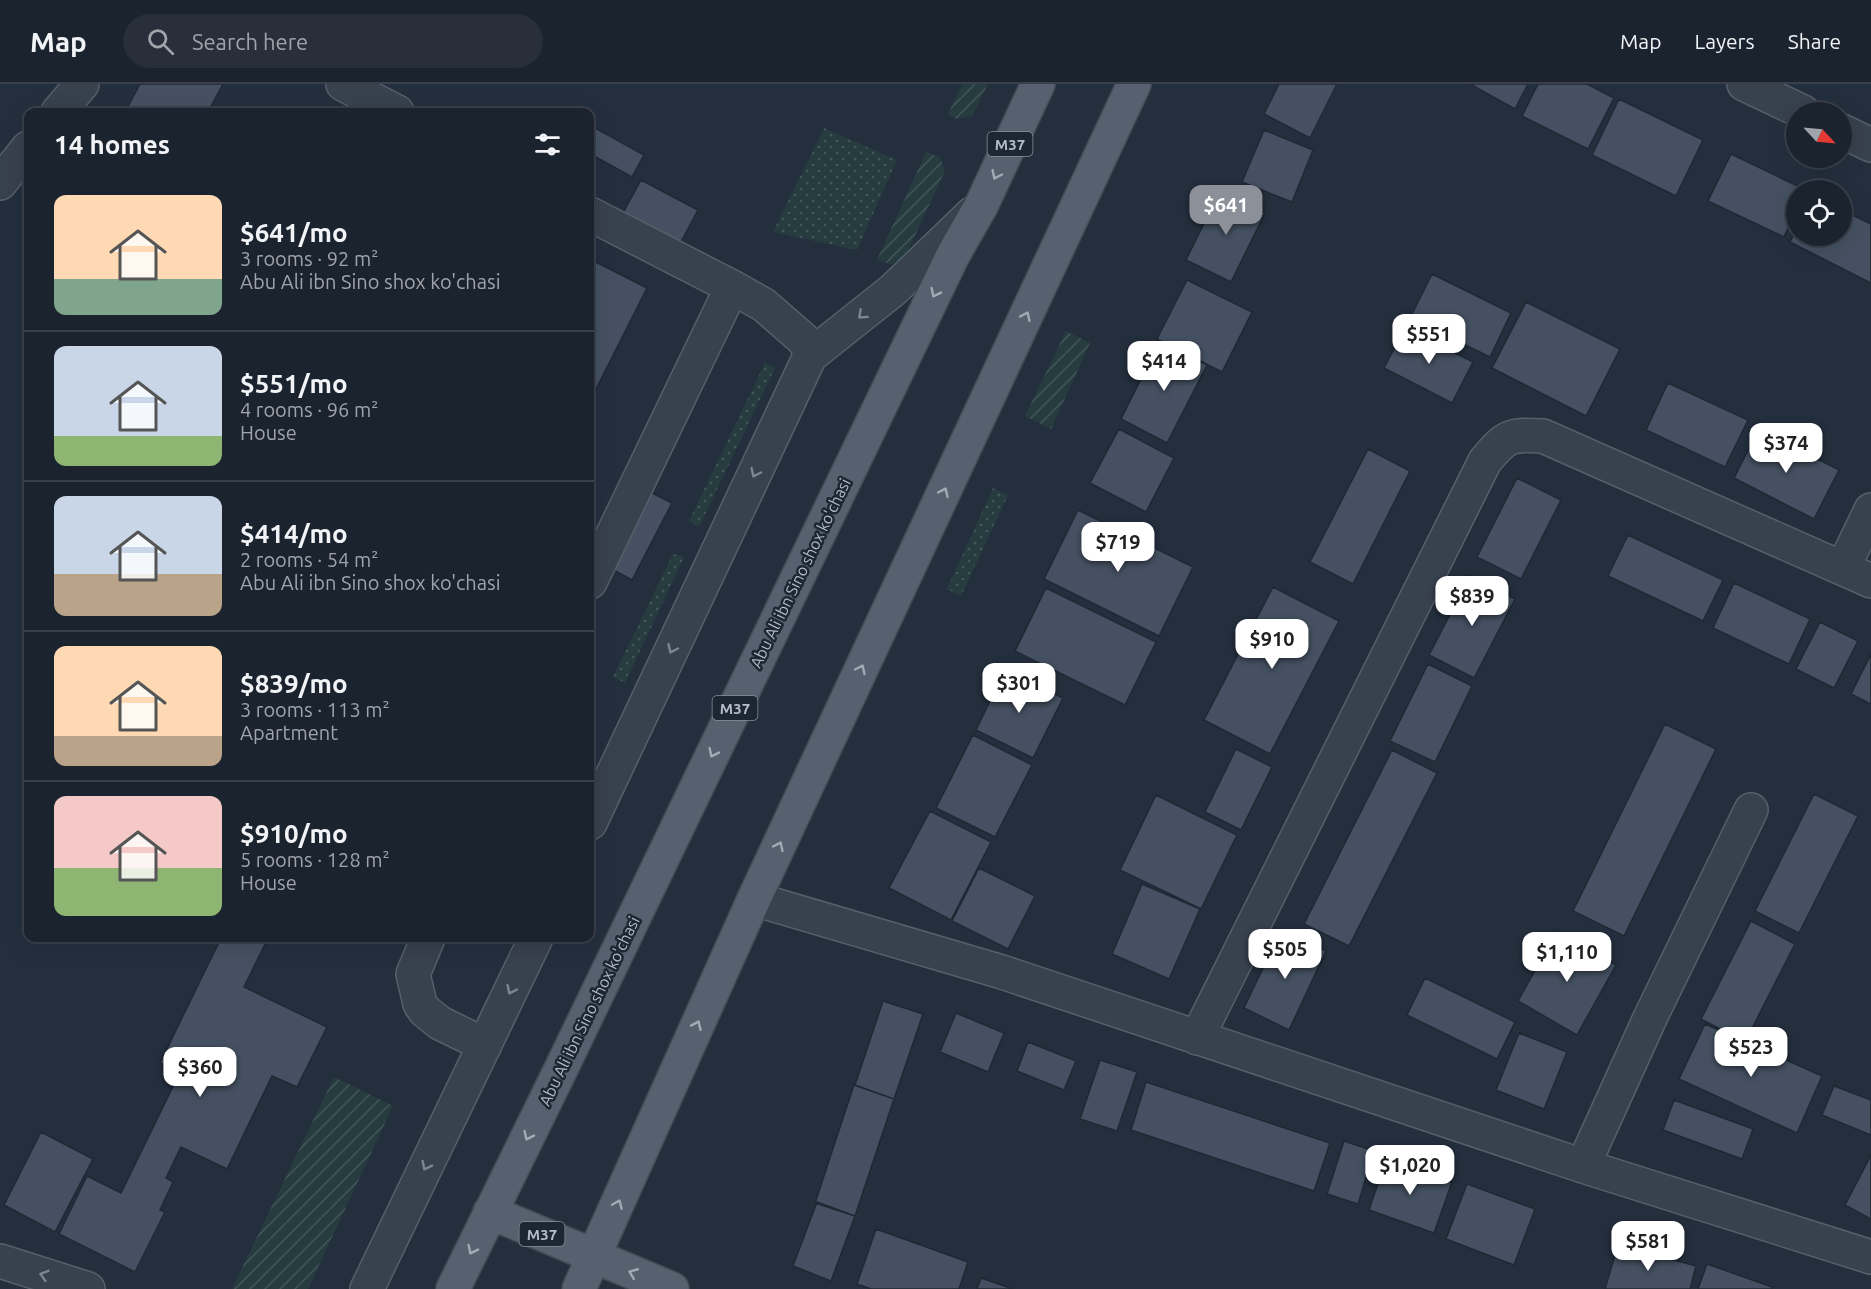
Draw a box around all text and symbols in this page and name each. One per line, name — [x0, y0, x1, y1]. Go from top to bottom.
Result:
search box — [123, 14, 543, 68]
icon: search — [144, 25, 177, 58]
text: Map — [30, 26, 87, 57]
text: Search here — [192, 29, 308, 54]
text: Map — [1620, 29, 1661, 53]
text: Layers — [1694, 29, 1755, 53]
text: Share — [1788, 29, 1841, 53]
north arrow — [1786, 102, 1852, 168]
map controls — [1786, 102, 1852, 246]
icon: filters — [531, 128, 564, 161]
text: 14 homes — [54, 130, 170, 159]
road number: M37 — [988, 132, 1032, 156]
one-way arrow — [991, 168, 1003, 179]
button: locate — [1786, 180, 1852, 246]
pin: $641 — [1190, 185, 1262, 236]
text: $641 — [1203, 193, 1249, 216]
text: $641/mo — [240, 218, 348, 247]
icon: home — [102, 219, 174, 291]
text: 3 rooms · 92 m² — [240, 247, 378, 270]
text: Abu Ali ibn Sino shox ko'chasi — [240, 270, 501, 293]
one-way arrow — [930, 287, 942, 298]
one-way arrow — [858, 308, 869, 319]
one-way arrow — [1018, 311, 1030, 322]
pin: $551 — [1393, 314, 1465, 365]
text: $551 — [1406, 322, 1452, 345]
pin: $414 — [1128, 341, 1200, 392]
text: $414 — [1141, 349, 1187, 372]
text: $551/mo — [240, 369, 348, 398]
icon: home — [102, 370, 174, 442]
text: 4 rooms · 96 m² — [240, 398, 378, 421]
text: House — [240, 421, 297, 444]
pin: $374 — [1750, 423, 1822, 474]
text: $374 — [1763, 431, 1809, 454]
one-way arrow — [750, 466, 762, 477]
street label: Abu Ali ibn Sino shox ko'chasi — [746, 475, 854, 671]
one-way arrow — [936, 488, 948, 499]
text: $414/mo — [240, 519, 348, 548]
icon: home — [102, 520, 174, 592]
pin: $719 — [1082, 522, 1154, 573]
text: $719 — [1095, 530, 1141, 553]
text: 2 rooms · 54 m² — [240, 548, 378, 571]
text: Abu Ali ibn Sino shox ko'chasi — [240, 571, 501, 594]
pin: $839 — [1436, 576, 1508, 627]
text: $839 — [1449, 584, 1495, 607]
pin: $910 — [1236, 619, 1308, 670]
text: $910 — [1249, 627, 1295, 650]
one-way arrow — [667, 643, 679, 654]
pin: $301 — [983, 663, 1055, 714]
one-way arrow — [854, 665, 866, 676]
text: $839/mo — [240, 669, 348, 698]
icon: home — [102, 670, 174, 742]
text: $301 — [996, 671, 1042, 694]
road number: M37 — [712, 696, 758, 720]
text: 3 rooms · 113 m² — [240, 698, 390, 721]
text: Apartment — [240, 721, 338, 744]
one-way arrow — [709, 746, 721, 757]
text: $910/mo — [240, 819, 348, 848]
icon: home — [102, 820, 174, 892]
one-way arrow — [772, 842, 784, 853]
text: 5 rooms · 128 m² — [240, 848, 390, 871]
text: House — [240, 871, 297, 894]
street label: Abu Ali ibn Sino shox ko'chasi — [535, 913, 643, 1109]
pin: $505 — [1249, 929, 1321, 980]
pin: $1,110 — [1518, 932, 1616, 983]
text: $505 — [1262, 937, 1308, 960]
text: $1,110 — [1536, 940, 1598, 963]
one-way arrow — [506, 984, 518, 995]
one-way arrow — [690, 1021, 702, 1032]
pin: $523 — [1715, 1027, 1787, 1078]
text: $523 — [1728, 1035, 1774, 1058]
pin: $360 — [164, 1047, 236, 1098]
text: $360 — [177, 1055, 223, 1078]
one-way arrow — [524, 1130, 535, 1141]
pin: $1,020 — [1361, 1145, 1459, 1196]
text: $1,020 — [1379, 1153, 1441, 1176]
one-way arrow — [422, 1160, 434, 1171]
one-way arrow — [611, 1199, 623, 1210]
pin: $581 — [1612, 1221, 1684, 1272]
road number: M37 — [520, 1222, 564, 1246]
text: $581 — [1625, 1229, 1671, 1252]
one-way arrow — [467, 1244, 479, 1255]
one-way arrow — [629, 1268, 640, 1280]
one-way arrow — [39, 1270, 50, 1282]

